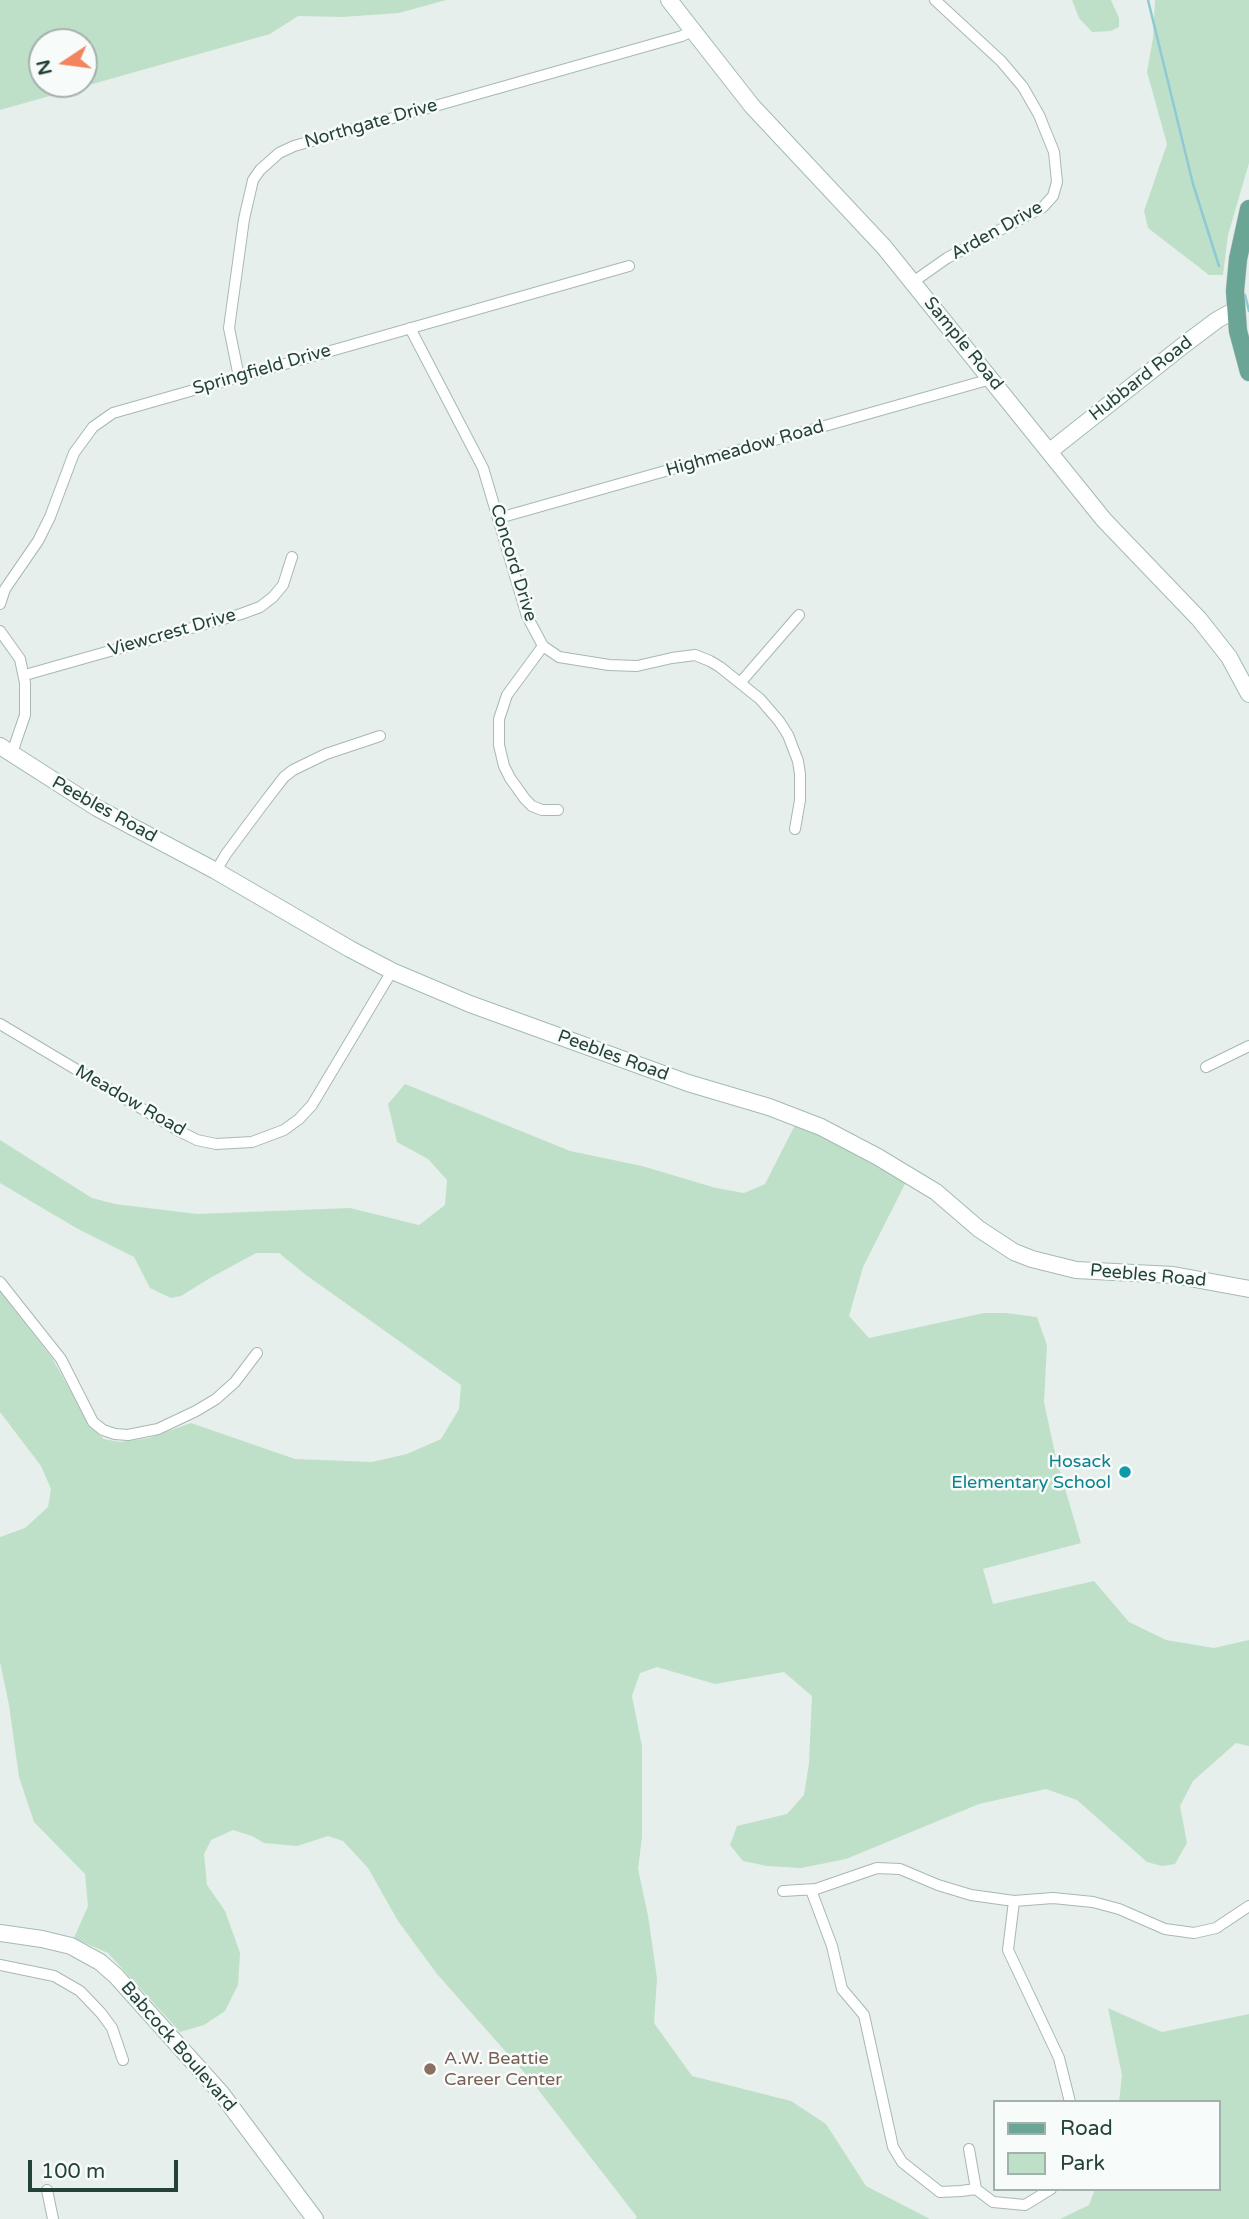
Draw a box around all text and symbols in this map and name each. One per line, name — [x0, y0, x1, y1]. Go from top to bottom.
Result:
north arrow — [28, 28, 98, 98]
text: N — [32, 57, 57, 77]
street label: Northgate Drive — [302, 95, 440, 153]
street label: Arden Drive — [947, 197, 1047, 265]
street label: Sample Road — [919, 293, 1007, 395]
street label: Hubbard Road — [1085, 332, 1197, 426]
street label: Springfield Drive — [191, 340, 333, 400]
street label: Highmeadow Road — [663, 416, 827, 482]
street label: Concord Drive — [485, 502, 541, 624]
street label: Viewcrest Drive — [106, 604, 238, 662]
street label: Peebles Road — [48, 772, 160, 848]
street label: Peebles Road — [554, 1026, 672, 1086]
street label: Meadow Road — [71, 1061, 189, 1141]
street label: Peebles Road — [1089, 1260, 1207, 1292]
place label: Hosack Elementary School — [951, 1451, 1111, 1494]
marker: Hosack Elementary School — [1117, 1464, 1133, 1480]
street label: Babcock Boulevard — [116, 1978, 240, 2116]
place label: A.W. Beattie Career Center — [444, 2048, 562, 2090]
marker: A.W. Beattie Career Center — [422, 2061, 438, 2077]
legend — [993, 2100, 1221, 2191]
text: Road — [1060, 2116, 1113, 2141]
scale bar — [32, 2146, 182, 2190]
text: Park — [1060, 2151, 1105, 2176]
text: 100 m — [41, 2159, 105, 2184]

